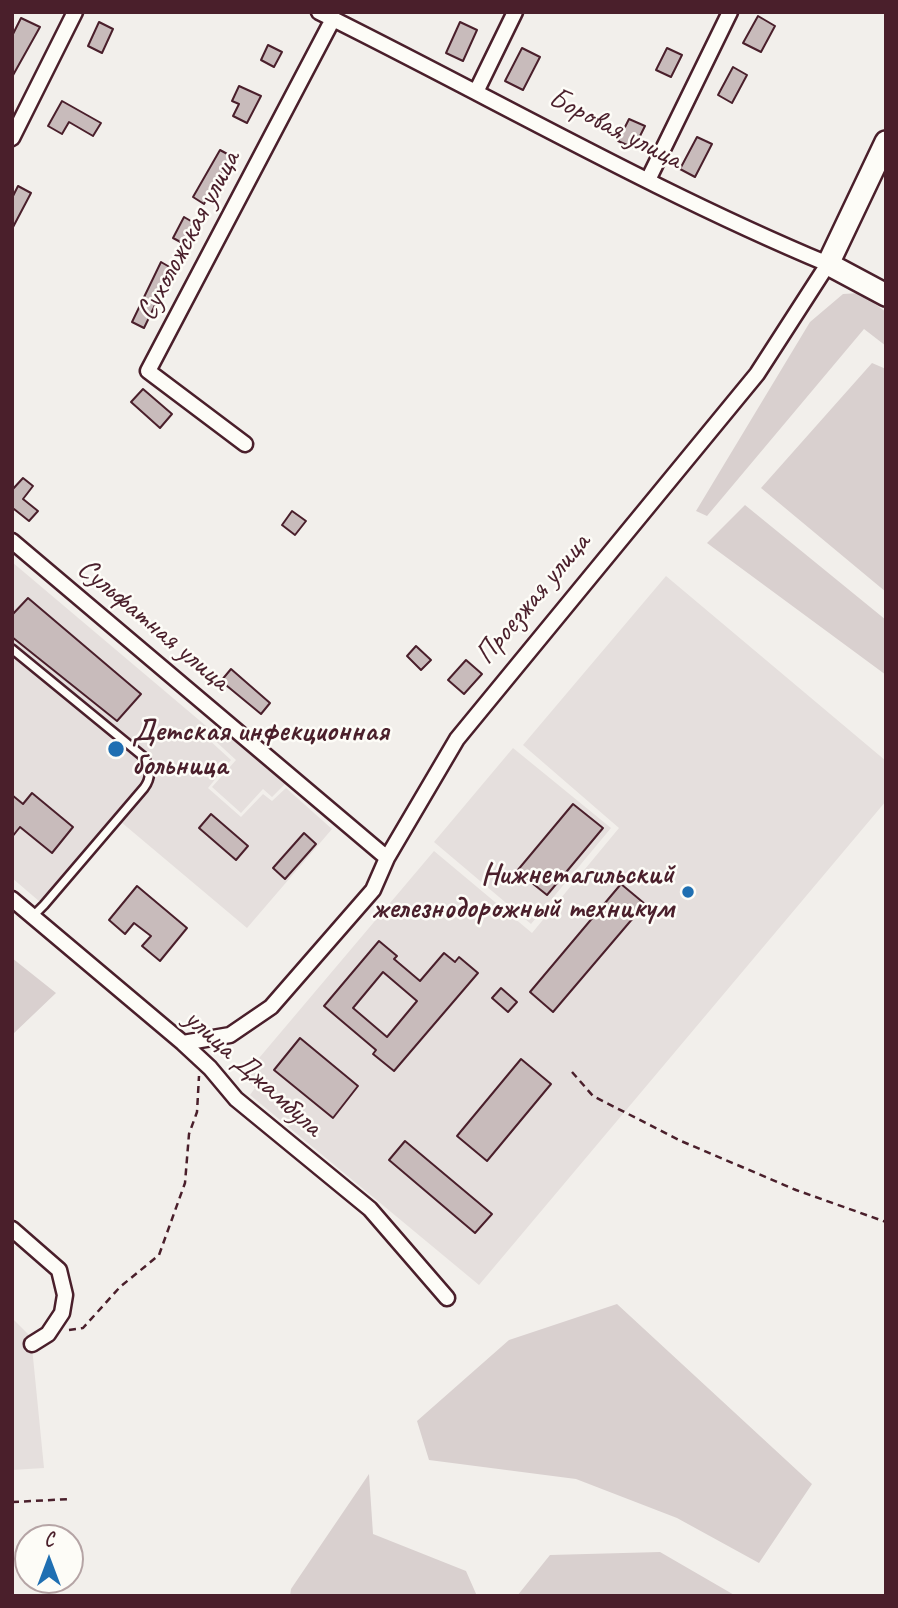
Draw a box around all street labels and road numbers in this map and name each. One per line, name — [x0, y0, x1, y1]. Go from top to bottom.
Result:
street label: Боровая улица — [542, 80, 688, 178]
street label: Сухоложская улица — [129, 145, 249, 327]
street label: Проезжая улица — [468, 526, 598, 672]
street label: Сульфатная улица — [69, 551, 237, 699]
street label: улица Джамбула — [176, 1001, 330, 1145]

